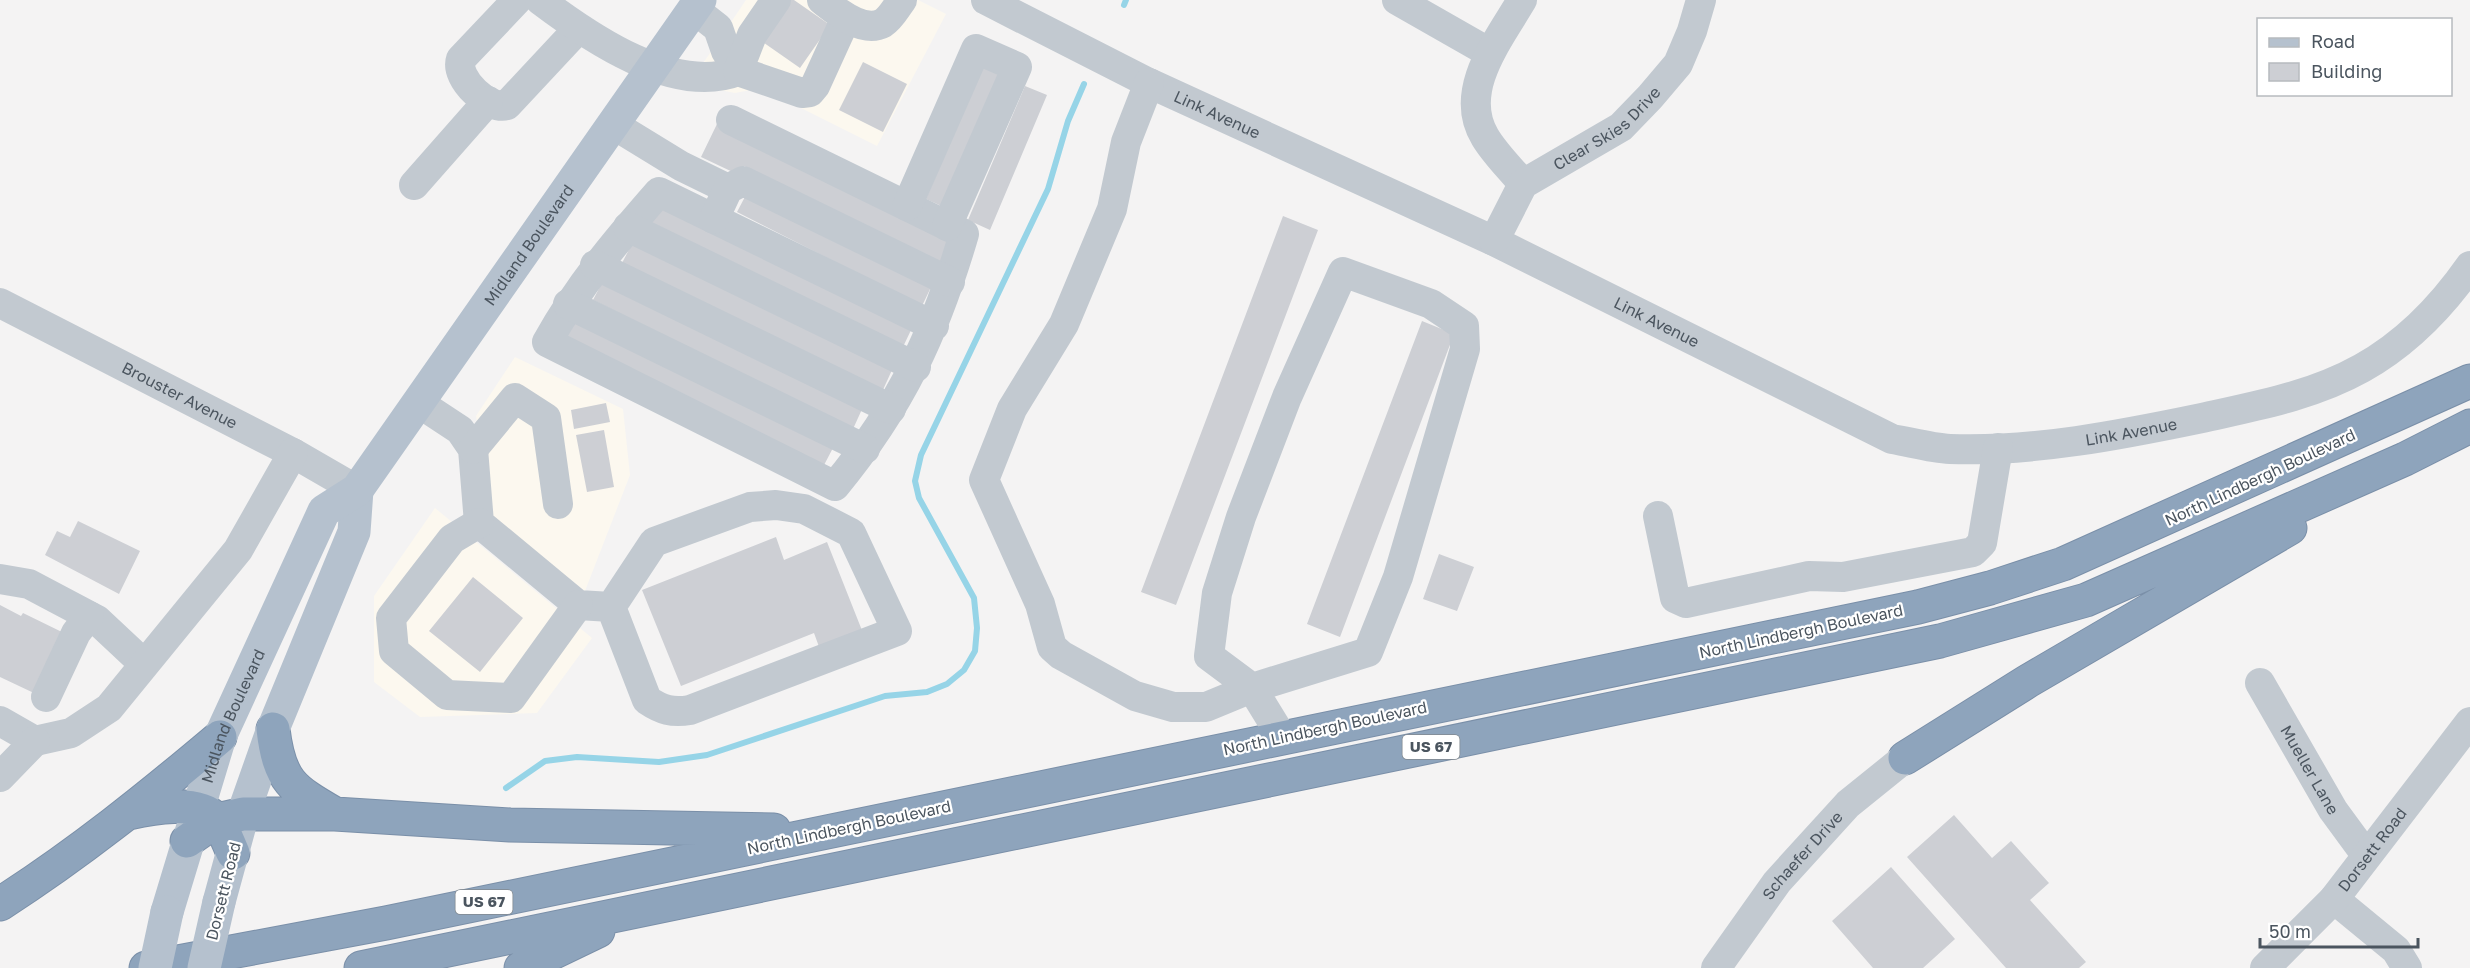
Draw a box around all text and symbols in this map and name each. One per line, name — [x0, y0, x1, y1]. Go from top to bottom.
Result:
legend — [2257, 18, 2452, 96]
text: Road — [2311, 30, 2355, 52]
text: Building — [2311, 60, 2382, 82]
street label: Clear Skies Drive — [1549, 82, 1665, 174]
street label: Link Avenue — [1171, 86, 1264, 143]
street label: Midland Boulevard — [479, 180, 578, 309]
street label: Link Avenue — [1611, 292, 1703, 352]
street label: Brouster Avenue — [119, 357, 241, 433]
street label: Link Avenue — [2084, 413, 2179, 450]
street label: North Lindbergh Boulevard — [2162, 424, 2358, 530]
street label: North Lindbergh Boulevard — [1697, 600, 1905, 662]
street label: Midland Boulevard — [197, 646, 269, 785]
street label: North Lindbergh Boulevard — [1221, 697, 1429, 759]
street label: Mueller Lane — [2276, 721, 2343, 818]
road number: US 67 — [1402, 735, 1460, 759]
street label: North Lindbergh Boulevard — [745, 796, 953, 858]
street label: Dorsett Road — [2333, 803, 2411, 896]
street label: Schaefer Drive — [1758, 807, 1847, 904]
street label: Dorsett Road — [201, 840, 245, 942]
road number: US 67 — [456, 890, 512, 914]
scale bar — [2260, 911, 2418, 949]
text: 50 m — [2269, 920, 2311, 942]

